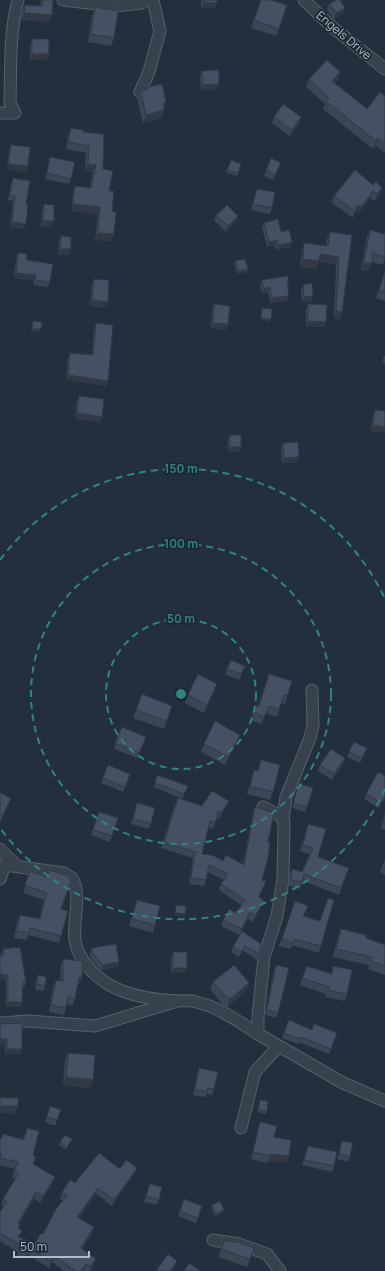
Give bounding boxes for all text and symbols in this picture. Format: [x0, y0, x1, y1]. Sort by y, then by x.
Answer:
street label: Engels Drive [313, 7, 375, 63]
text: 150 m [164, 460, 198, 477]
text: 100 m [164, 535, 198, 552]
text: 50 m [167, 610, 195, 627]
centre of rings [174, 687, 188, 701]
scale bar [14, 1233, 89, 1259]
text: 50 m [20, 1238, 47, 1255]

